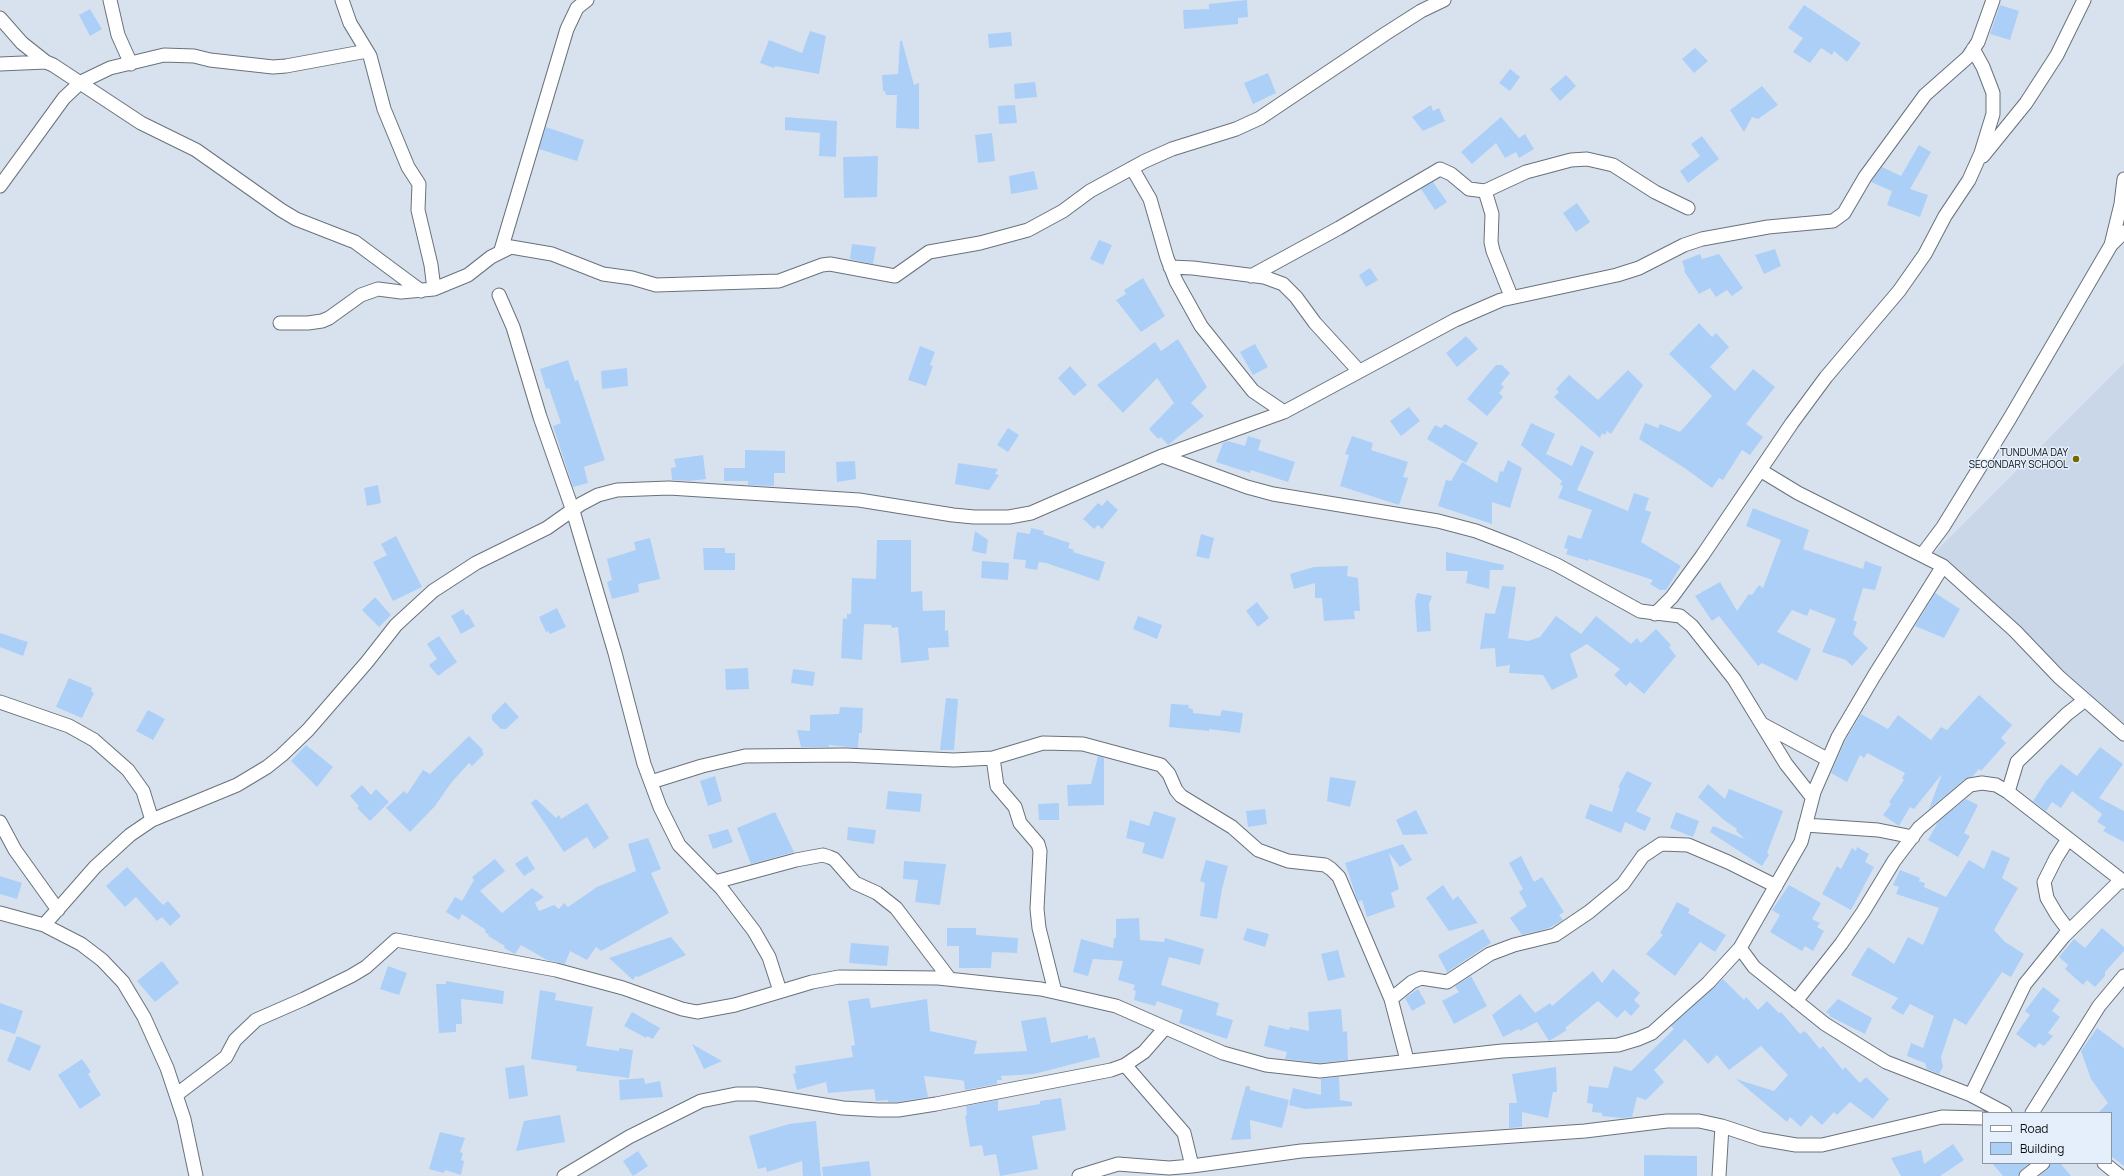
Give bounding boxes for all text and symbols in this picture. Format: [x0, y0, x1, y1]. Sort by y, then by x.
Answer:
place label: TUNDUMA DAY SECONDARY SCHOOL [1969, 447, 2068, 470]
marker: TUNDUMA DAY SECONDARY SCHOOL [2071, 454, 2081, 464]
legend [1982, 1112, 2112, 1164]
text: Road [2020, 1120, 2048, 1137]
text: Building [2020, 1140, 2064, 1157]

